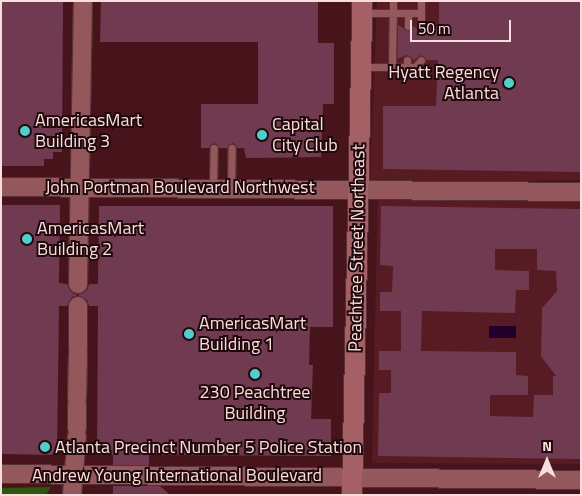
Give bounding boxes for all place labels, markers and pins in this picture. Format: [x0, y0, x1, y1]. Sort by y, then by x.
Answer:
place label: Hyatt Regency Atlanta [388, 62, 499, 104]
marker: Hyatt Regency Atlanta [503, 77, 515, 89]
place label: AmericasMart Building 3 [35, 110, 142, 152]
place label: Capital City Club [272, 114, 338, 156]
marker: AmericasMart Building 3 [19, 125, 31, 137]
marker: Capital City Club [256, 129, 268, 141]
place label: AmericasMart Building 2 [37, 218, 144, 260]
marker: AmericasMart Building 2 [21, 233, 33, 245]
place label: AmericasMart Building 1 [199, 313, 306, 356]
marker: AmericasMart Building 1 [183, 328, 195, 340]
marker: 230 Peachtree Building [249, 368, 261, 380]
place label: 230 Peachtree Building [200, 382, 310, 424]
place label: Atlanta Precinct Number 5 Police Station [55, 436, 362, 458]
marker: Atlanta Precinct Number 5 Police Station [39, 441, 51, 453]

